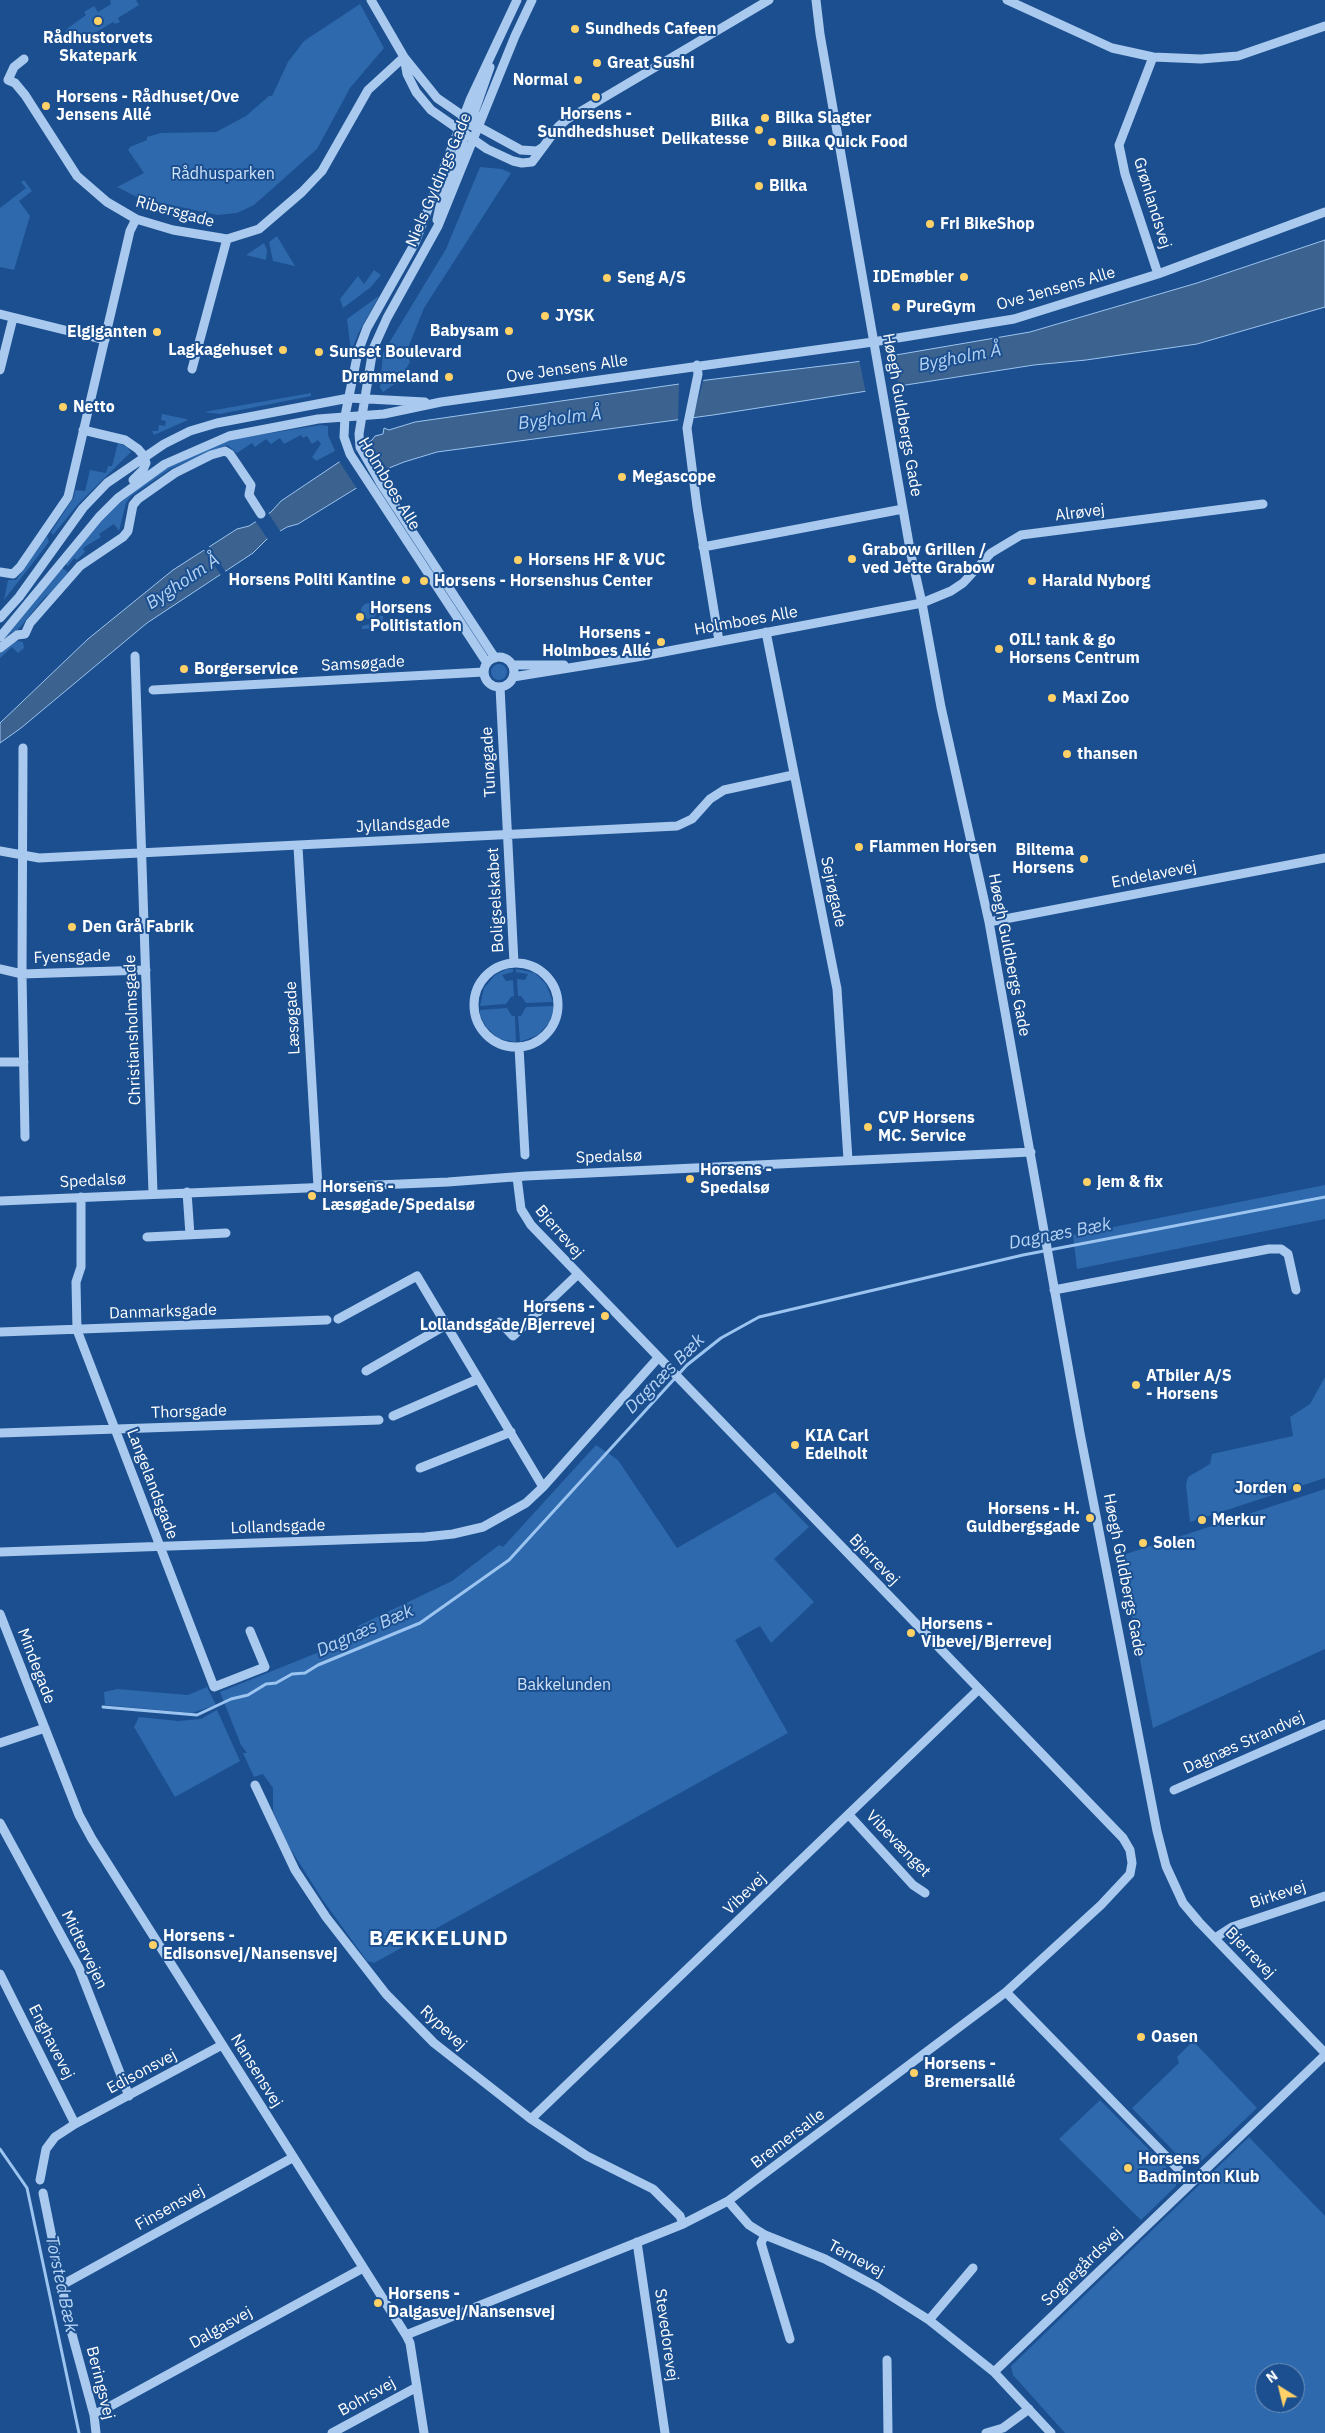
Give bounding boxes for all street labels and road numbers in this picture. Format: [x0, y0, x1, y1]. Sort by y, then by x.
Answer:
street label: Niels Gyldings Gade [402, 110, 476, 250]
street label: Grønlandsvej [1129, 155, 1175, 251]
street label: Ribersgade [133, 192, 217, 232]
street label: Ove Jensens Alle [994, 263, 1118, 315]
street label: Høegh Guldbergs Gade [878, 332, 926, 498]
street label: Ove Jensens Alle [505, 351, 629, 387]
street label: Holmboes Alle [354, 434, 424, 534]
street label: Alrøvej [1054, 500, 1106, 526]
street label: Holmboes Alle [693, 602, 799, 640]
street label: Samsøgade [321, 652, 405, 676]
street label: Tunøgade [478, 726, 500, 798]
street label: Jyllandsgade [355, 813, 451, 837]
street label: Boligselskabet [484, 847, 508, 953]
street label: Sejrøgade [816, 855, 850, 929]
street label: Endelavevej [1110, 857, 1198, 893]
street label: Høegh Guldbergs Gade [984, 872, 1034, 1038]
street label: Fyensgade [33, 946, 111, 968]
street label: Christiansholmsgade [121, 954, 145, 1106]
street label: Læsøgade [281, 981, 305, 1055]
street label: Spedalsø [575, 1146, 643, 1168]
street label: Spedalsø [59, 1170, 127, 1192]
street label: Bjerrevej [531, 1202, 587, 1262]
street label: Danmarksgade [109, 1301, 217, 1323]
street label: Thorsgade [151, 1401, 227, 1423]
street label: Langelandsgade [122, 1426, 182, 1542]
street label: Høegh Guldbergs Gade [1099, 1492, 1149, 1658]
street label: Lollandsgade [230, 1516, 326, 1538]
street label: Bjerrevej [845, 1530, 903, 1590]
street label: Mindegade [13, 1626, 59, 1706]
street label: Dagnæs Strandvej [1181, 1708, 1307, 1778]
street label: Vibevænget [862, 1807, 934, 1881]
street label: Vibevej [720, 1869, 770, 1919]
street label: Birkevej [1248, 1877, 1308, 1913]
street label: Midtervejen [57, 1908, 111, 1992]
street label: Bjerrevej [1221, 1923, 1279, 1983]
street label: Enghavevej [24, 2001, 78, 2083]
street label: Rypevej [416, 2002, 470, 2054]
street label: Nansensvej [226, 2031, 286, 2111]
street label: Edisonsvej [104, 2046, 180, 2098]
street label: Bremersalle [747, 2105, 829, 2173]
street label: Finsensvej [132, 2181, 208, 2235]
street label: Sognegårdsvej [1038, 2224, 1126, 2310]
street label: Ternevej [825, 2236, 887, 2282]
street label: Stevedorevej [650, 2287, 682, 2383]
street label: Dalgasvej [186, 2303, 256, 2353]
street label: Beringsvej [82, 2344, 118, 2422]
street label: Bohrsvej [335, 2373, 399, 2421]

